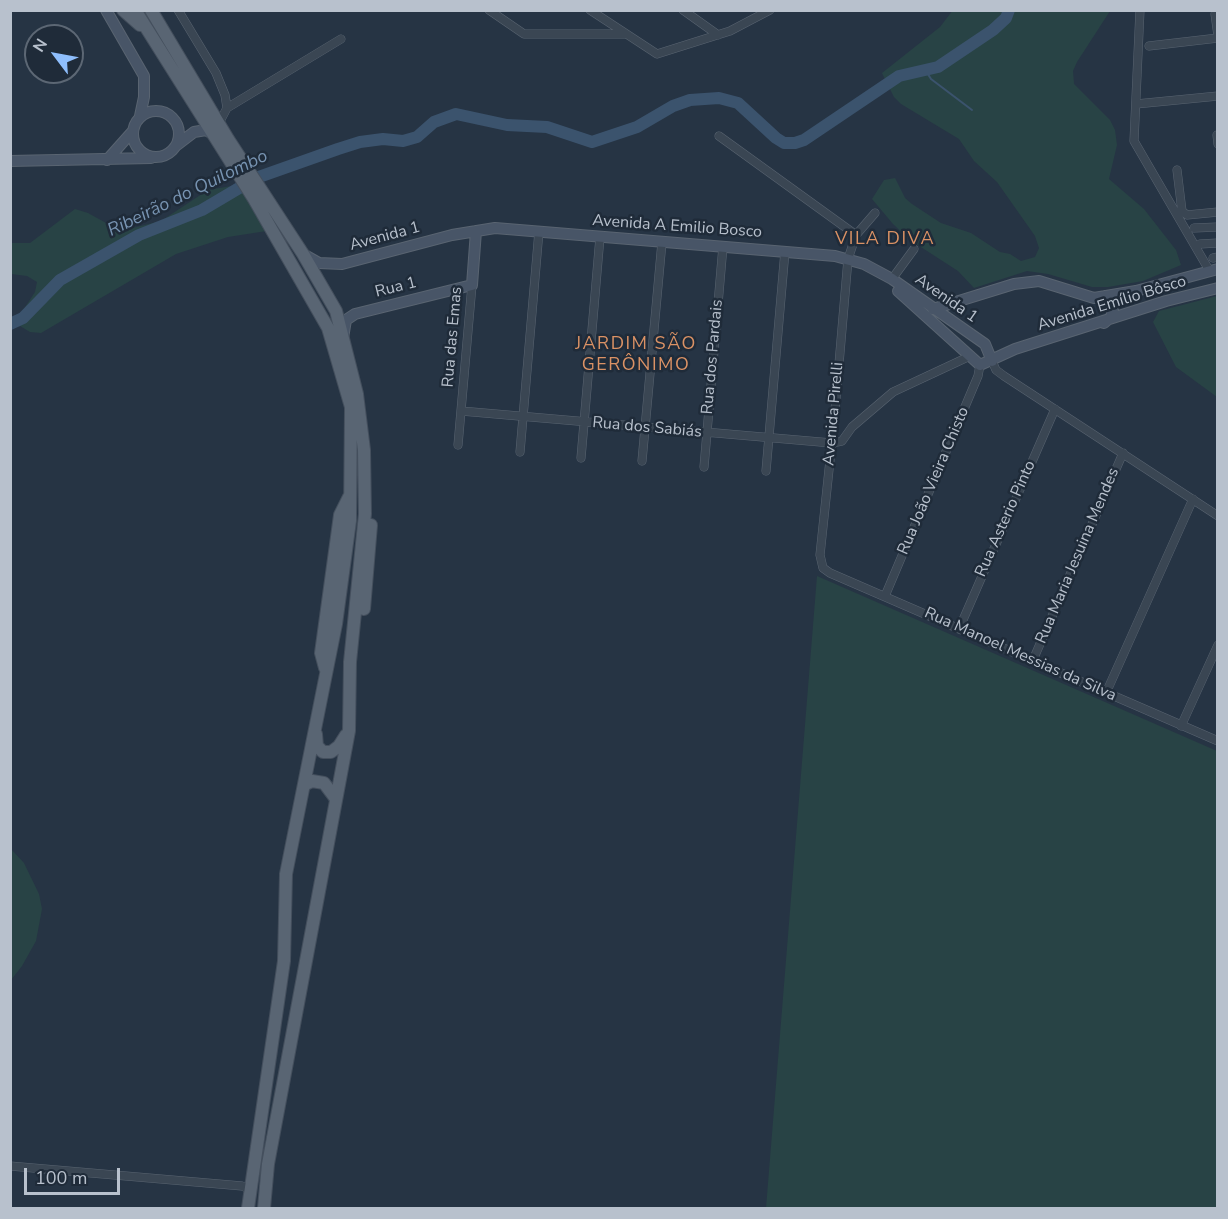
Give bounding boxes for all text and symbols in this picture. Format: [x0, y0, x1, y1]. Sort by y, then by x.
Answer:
north arrow [24, 24, 84, 84]
text: N [28, 35, 53, 56]
water label: Ribeirão do Quilombo [104, 146, 272, 242]
street label: Avenida A Emilio Bosco [591, 211, 763, 243]
street label: Avenida 1 [348, 218, 422, 256]
district label: VILA DIVA [835, 229, 935, 251]
street label: Avenida 1 [911, 270, 981, 328]
street label: Avenida Emílio Bôsco [1035, 272, 1189, 336]
street label: Rua 1 [373, 274, 419, 302]
street label: Rua das Emas [439, 286, 467, 388]
street label: Rua dos Pardais [698, 299, 728, 415]
district label: JARDIM SÃO GERÔNIMO [575, 334, 697, 376]
street label: Avenida Pirelli [820, 361, 848, 467]
street label: Rua João Vieira Chisto [894, 404, 974, 558]
street label: Rua dos Sabiás [591, 414, 703, 442]
street label: Rua Asterio Pinto [972, 458, 1040, 580]
street label: Rua Maria Jesuina Mendes [1032, 465, 1124, 647]
street label: Rua Manoel Messias da Silva [921, 604, 1119, 706]
scale bar [27, 1156, 123, 1194]
text: 100 m [35, 1166, 87, 1190]

